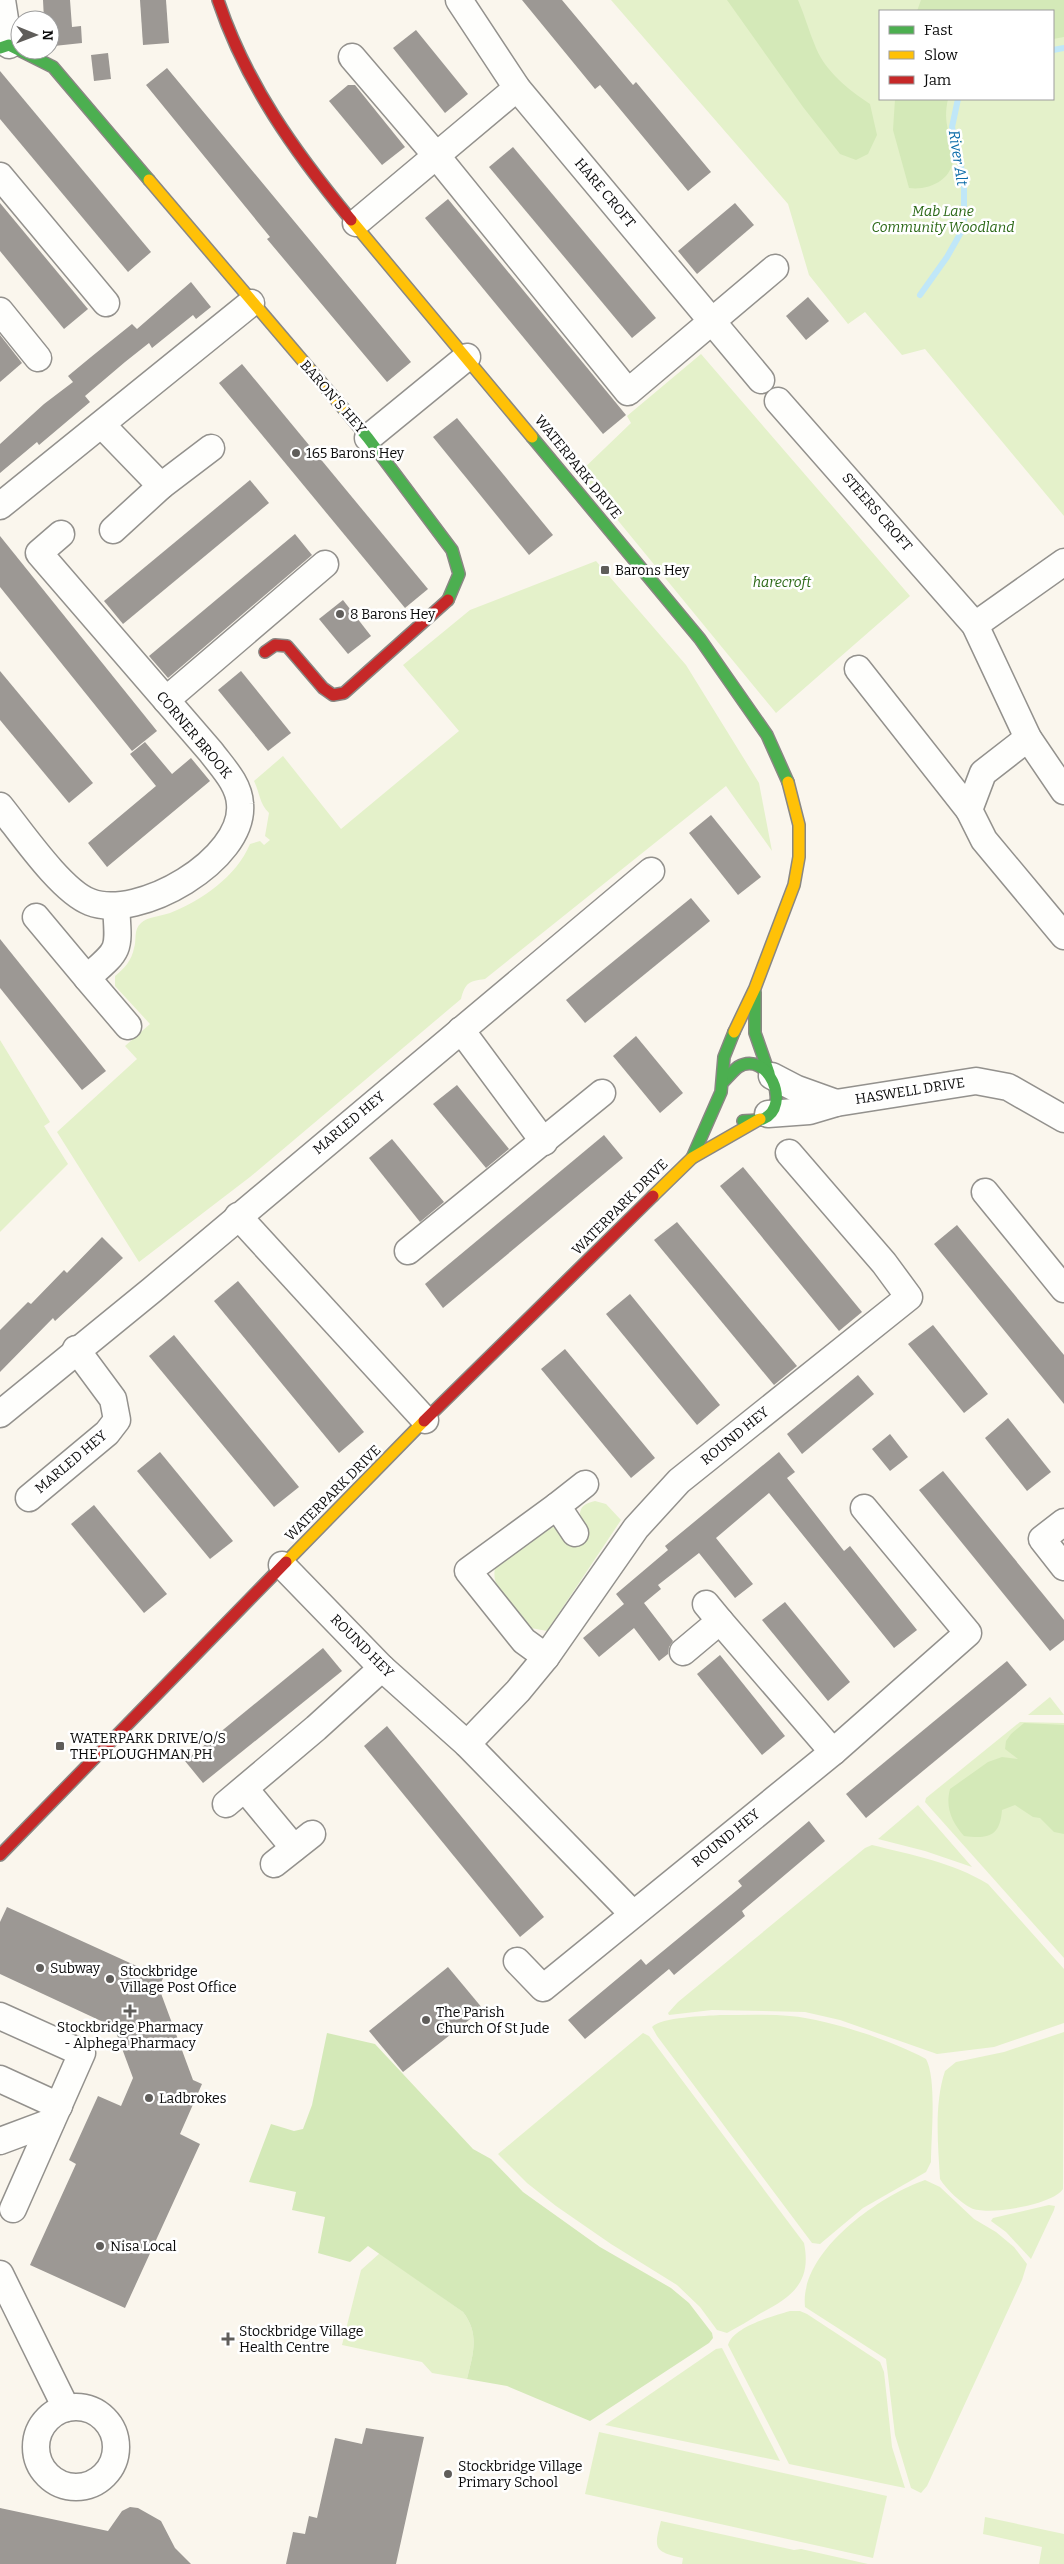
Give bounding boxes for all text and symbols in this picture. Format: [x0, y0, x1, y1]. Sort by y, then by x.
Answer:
north arrow [10, 10, 60, 60]
legend [879, 10, 1054, 100]
text: Fast [924, 21, 953, 39]
text: N [39, 30, 56, 41]
text: Slow [924, 46, 959, 64]
text: Jam [923, 71, 952, 89]
water label: River Alt [945, 129, 971, 188]
street label: HARE CROFT [571, 155, 639, 231]
park label: Mab Lane Community Woodland [872, 203, 1014, 236]
street label: BARON'S HEY [297, 357, 369, 437]
street label: WATERPARK DRIVE [531, 412, 625, 522]
place label: 165 Barons Hey [306, 445, 405, 462]
marker: 165 Barons Hey [290, 447, 302, 459]
street label: STEERS CROFT [838, 469, 916, 555]
place label: Barons Hey [615, 562, 690, 579]
marker: Barons Hey [599, 564, 611, 576]
park label: harecroft [753, 574, 812, 591]
place label: 8 Barons Hey [350, 606, 436, 623]
marker: 8 Barons Hey [334, 608, 346, 620]
street label: CORNER BROOK [153, 688, 235, 782]
street label: HASWELL DRIVE [854, 1074, 966, 1108]
street label: MARLED HEY [310, 1088, 388, 1158]
street label: WATERPARK DRIVE [569, 1156, 671, 1258]
street label: ROUND HEY [698, 1403, 772, 1468]
street label: MARLED HEY [32, 1427, 110, 1497]
street label: WATERPARK DRIVE [282, 1442, 384, 1544]
street label: ROUND HEY [327, 1611, 397, 1681]
place label: WATERPARK DRIVE/O/S THE PLOUGHMAN PH [70, 1730, 226, 1763]
marker: WATERPARK DRIVE/O/S THE PLOUGHMAN PH [54, 1740, 66, 1752]
street label: ROUND HEY [689, 1805, 763, 1870]
place label: Subway [50, 1960, 101, 1977]
marker: Subway [34, 1962, 46, 1974]
place label: Stockbridge Village Post Office [120, 1963, 237, 1996]
marker: Stockbridge Village Post Office [104, 1973, 116, 1985]
place label: The Parish Church Of St Jude [436, 2004, 549, 2037]
marker: Stockbridge Pharmacy - Alphega Pharmacy [124, 2005, 136, 2017]
marker: The Parish Church Of St Jude [420, 2014, 432, 2026]
place label: Stockbridge Pharmacy - Alphega Pharmacy [57, 2019, 204, 2052]
place label: Ladbrokes [159, 2090, 226, 2107]
marker: Ladbrokes [143, 2092, 155, 2104]
place label: Nisa Local [110, 2238, 177, 2255]
marker: Nisa Local [94, 2240, 106, 2252]
place label: Stockbridge Village Health Centre [239, 2323, 364, 2356]
marker: Stockbridge Village Health Centre [221, 2332, 235, 2346]
place label: Stockbridge Village Primary School [458, 2458, 583, 2491]
marker: Stockbridge Village Primary School [442, 2468, 454, 2480]

